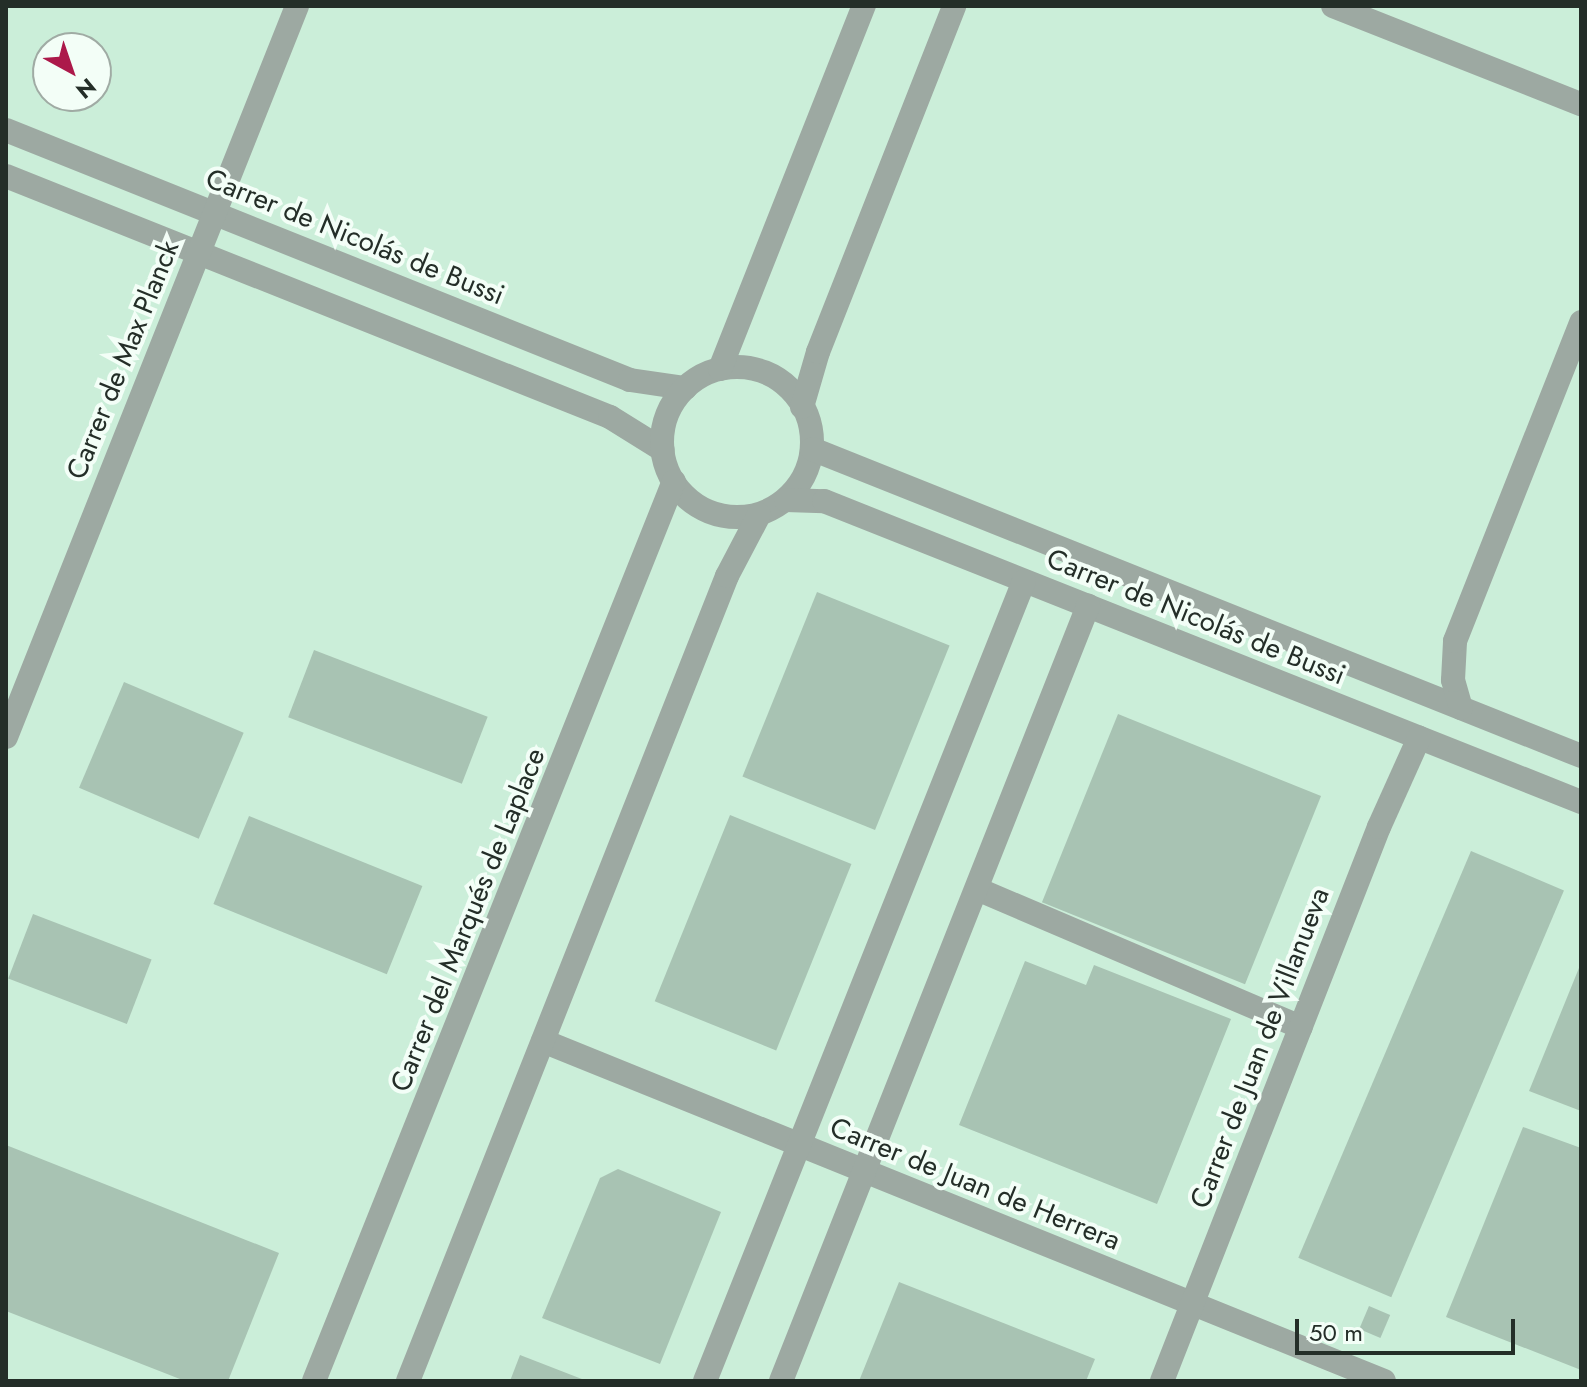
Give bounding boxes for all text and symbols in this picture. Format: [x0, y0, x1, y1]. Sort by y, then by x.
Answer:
north arrow [32, 32, 112, 112]
text: N [69, 71, 103, 107]
street label: Carrer de Nicolás de Bussi [201, 162, 509, 312]
street label: Carrer de Max Planck [60, 236, 186, 484]
street label: Carrer de Nicolás de Bussi [1042, 542, 1350, 692]
street label: Carrer del Marqués de Laplace [384, 743, 552, 1097]
street label: Carrer de Juan de Villanueva [1183, 883, 1337, 1213]
street label: Carrer de Juan de Herrera [825, 1110, 1125, 1258]
scale bar [1299, 1303, 1519, 1353]
text: 50 m [1309, 1315, 1363, 1350]

